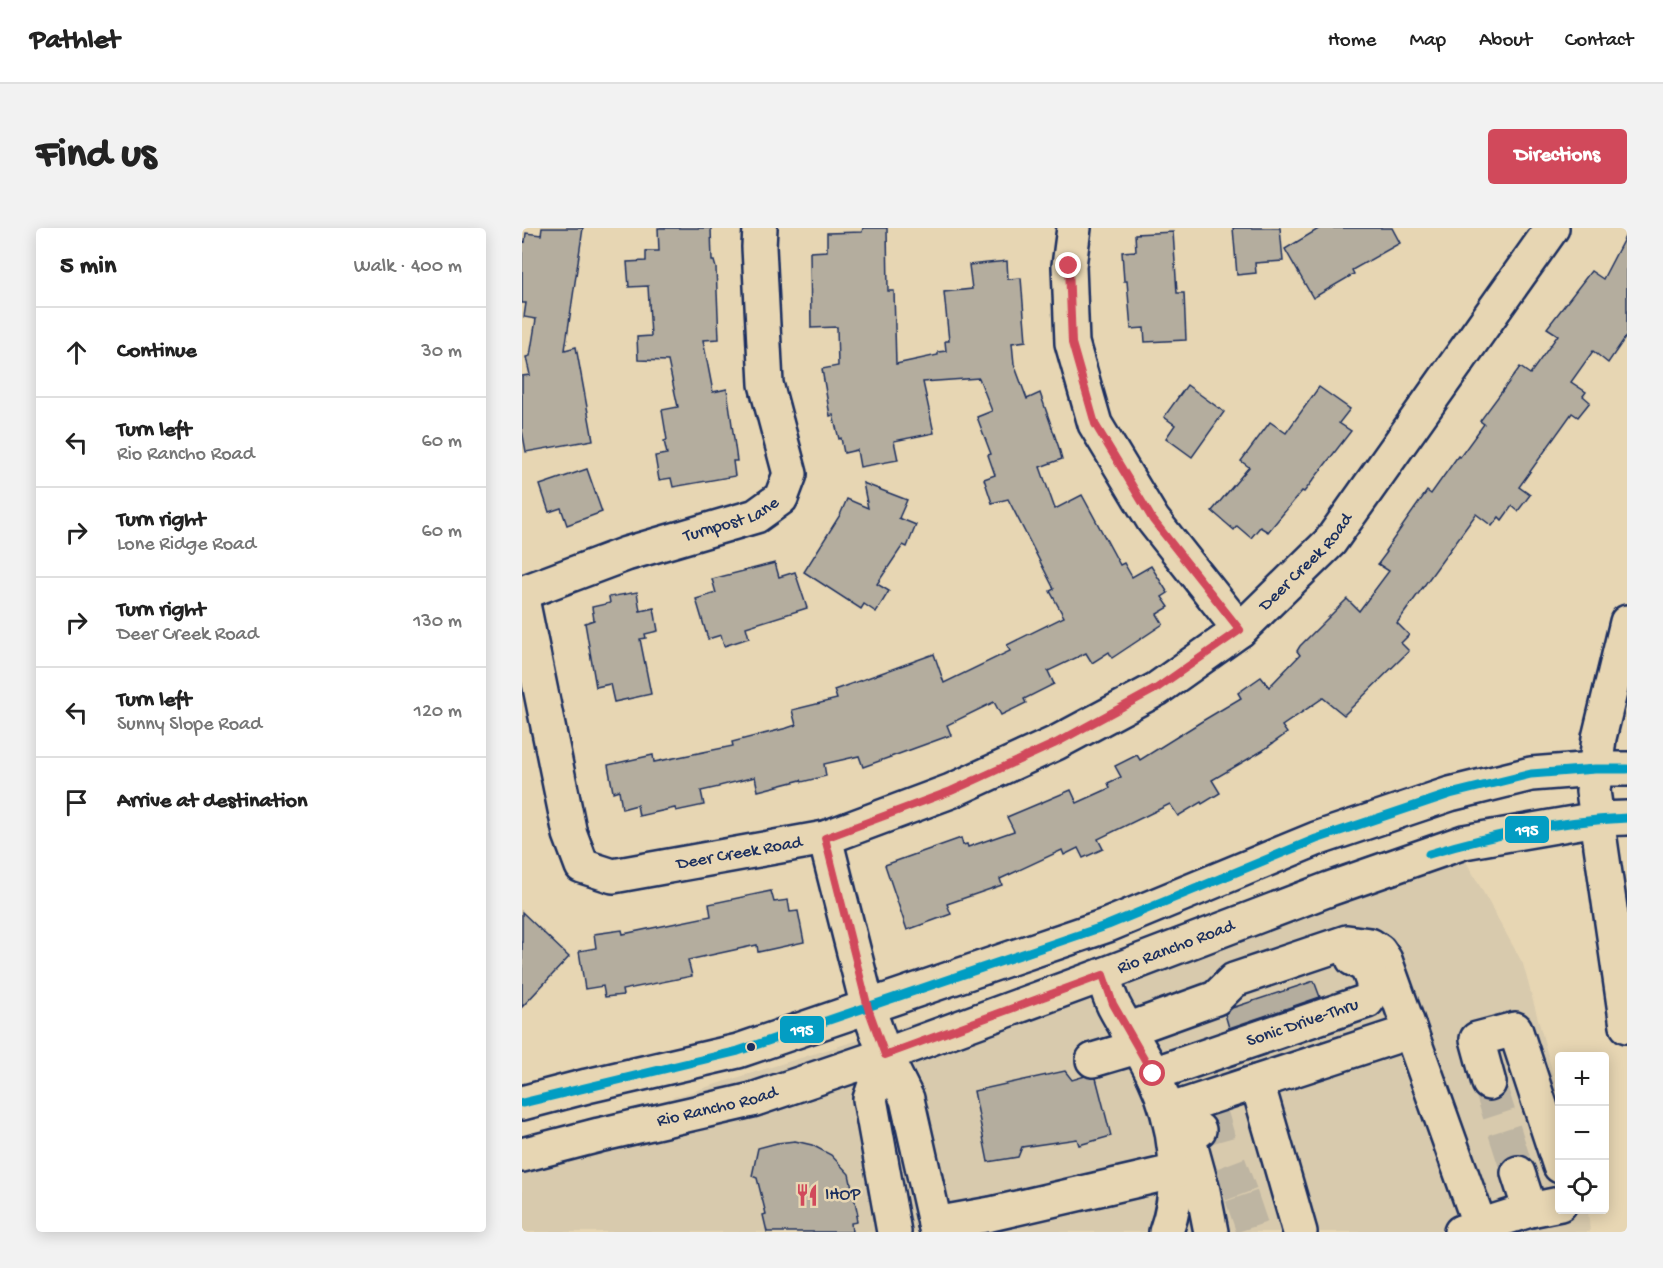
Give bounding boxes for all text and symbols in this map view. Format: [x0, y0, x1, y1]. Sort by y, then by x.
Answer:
text: Pathlet [30, 25, 120, 58]
text: Home [1328, 29, 1376, 54]
text: Map [1409, 29, 1446, 54]
text: About [1479, 29, 1532, 54]
text: Contact [1565, 29, 1633, 54]
button: Directions [1488, 129, 1627, 184]
text: Find us [36, 132, 156, 181]
text: 5 min [60, 252, 116, 283]
route end [1055, 252, 1081, 278]
text: Walk · 400 m [354, 256, 462, 279]
icon: ahead [60, 336, 93, 369]
text: Continue [117, 339, 197, 365]
text: 30 m [421, 341, 462, 364]
text: Turn left [117, 418, 191, 444]
icon: left [60, 426, 93, 459]
text: 60 m [422, 431, 462, 454]
text: Rio Rancho Road [117, 444, 254, 467]
street label: Turnpost Lane [680, 492, 784, 547]
text: Turn right [117, 508, 205, 534]
street label: Deer Creek Road [1254, 508, 1358, 616]
icon: right [60, 516, 93, 549]
text: 60 m [422, 521, 462, 544]
text: Lone Ridge Road [117, 534, 256, 557]
text: Turn right [117, 598, 205, 624]
icon: right [60, 606, 93, 639]
text: 130 m [413, 611, 462, 634]
text: Deer Creek Road [117, 624, 258, 647]
text: Turn left [117, 688, 191, 714]
icon: left [60, 696, 93, 729]
text: 120 m [414, 701, 462, 724]
text: Sunny Slope Road [117, 714, 262, 737]
icon: arrive [60, 786, 93, 819]
text: Arrive at destination [117, 789, 307, 815]
line badge: 195 [1504, 815, 1550, 844]
text: 195 [1515, 823, 1539, 842]
street label: Deer Creek Road [674, 832, 805, 875]
street label: Rio Rancho Road [1114, 915, 1239, 979]
street label: Sonic Drive-Thru [1244, 994, 1362, 1052]
line badge: 195 [779, 1015, 825, 1044]
text: 195 [790, 1023, 814, 1042]
unlabelled marker [745, 1041, 757, 1053]
map controls [1555, 1052, 1609, 1214]
button: + [1555, 1052, 1609, 1106]
route start [1139, 1060, 1165, 1086]
street label: Rio Rancho Road [655, 1081, 782, 1132]
button: − [1555, 1106, 1609, 1160]
button: locate [1555, 1160, 1609, 1214]
restaurant icon: IHOP [794, 1182, 820, 1208]
place label: IHOP [825, 1185, 861, 1206]

